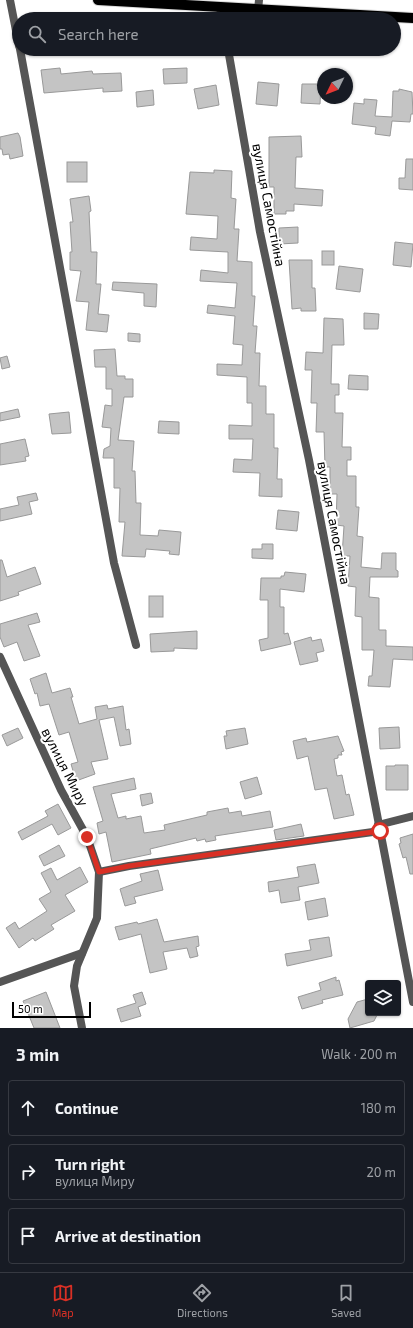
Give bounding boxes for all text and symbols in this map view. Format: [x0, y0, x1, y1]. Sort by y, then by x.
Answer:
search box [12, 12, 401, 56]
icon: search [26, 23, 48, 45]
text: Search here [58, 25, 139, 43]
north arrow [317, 68, 353, 104]
street label: вулиця Самостійна [249, 142, 290, 268]
street label: вулиця Самостійна [314, 460, 355, 586]
street label: вулиця Миру [38, 725, 93, 809]
route start [371, 822, 389, 840]
route end [78, 828, 96, 846]
map controls [365, 980, 401, 1016]
button: layers [365, 980, 401, 1016]
scale bar [12, 1000, 91, 1019]
text: 50 m [18, 1002, 43, 1015]
text: 3 min [16, 1044, 59, 1064]
text: Walk · 200 m [321, 1046, 397, 1062]
icon: ahead [17, 1097, 39, 1119]
text: Continue [55, 1099, 118, 1117]
text: 180 m [361, 1100, 396, 1116]
text: Turn right [55, 1155, 125, 1173]
icon: right [17, 1161, 39, 1183]
text: 20 m [367, 1164, 396, 1180]
text: вулиця Миру [55, 1173, 135, 1189]
icon: arrive [17, 1225, 39, 1247]
text: Arrive at destination [55, 1227, 201, 1245]
tab: Map [52, 1282, 74, 1319]
tab: Directions [177, 1282, 228, 1319]
tab: Saved [331, 1282, 361, 1319]

